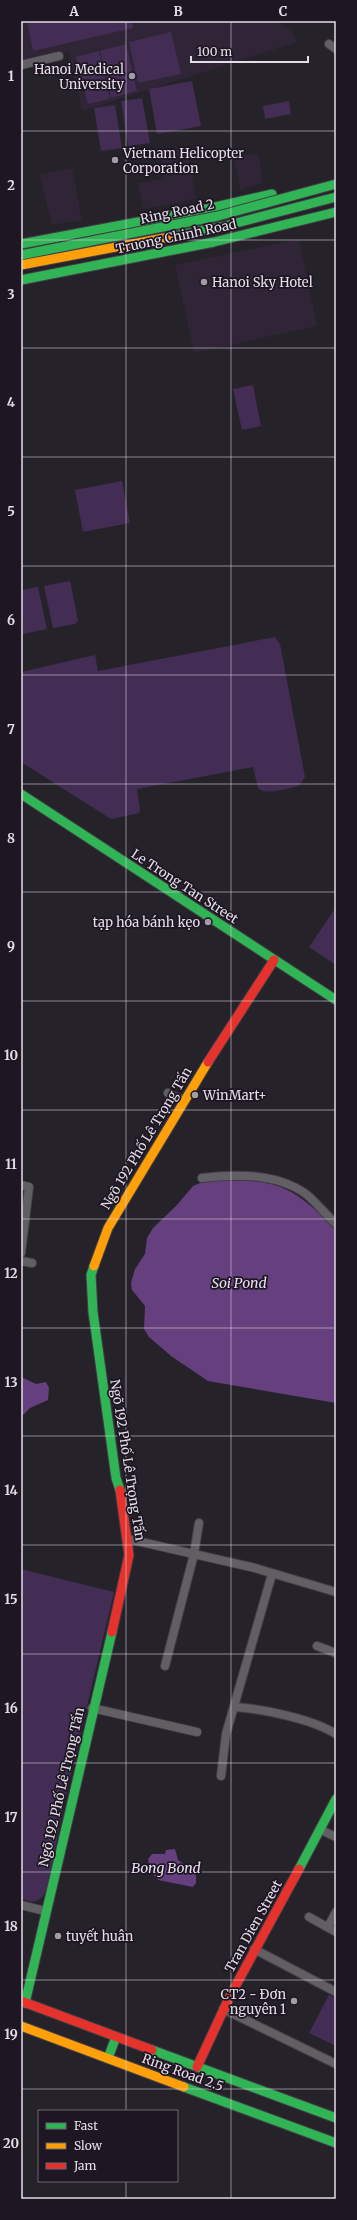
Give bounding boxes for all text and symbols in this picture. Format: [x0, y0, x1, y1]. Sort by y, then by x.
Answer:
text: A [68, 3, 79, 20]
text: B [173, 3, 183, 20]
text: C [279, 3, 288, 20]
scale bar [191, 38, 308, 64]
text: 100 m [197, 44, 232, 59]
place label: Hanoi Medical University [34, 61, 124, 93]
text: 1 [8, 68, 14, 85]
marker: Hanoi Medical University [127, 71, 137, 81]
place label: Vietnam Helicopter Corporation [122, 145, 244, 177]
marker: Vietnam Helicopter Corporation [110, 155, 120, 165]
text: 2 [7, 177, 15, 194]
street label: Ring Road 2 [139, 195, 216, 228]
street label: Truong Chinh Road [114, 215, 238, 258]
place label: Hanoi Sky Hotel [212, 274, 313, 291]
marker: Hanoi Sky Hotel [199, 277, 209, 287]
text: 3 [7, 286, 15, 303]
text: 4 [7, 394, 16, 411]
text: 5 [7, 503, 15, 520]
text: 6 [7, 612, 15, 629]
text: 7 [7, 721, 15, 738]
text: 8 [7, 830, 15, 847]
street label: Le Trong Tan Street [128, 845, 241, 927]
place label: tạp hóa bánh kẹo [93, 914, 200, 931]
marker: tạp hóa bánh kẹo [203, 917, 213, 927]
text: 9 [7, 938, 15, 955]
text: 10 [4, 1047, 18, 1064]
street label: Ngõ 192 Phố Lê Trọng Tấn [97, 1064, 196, 1213]
place label: WinMart+ [202, 1087, 267, 1104]
marker: WinMart+ [190, 1090, 200, 1100]
text: 11 [5, 1156, 17, 1173]
text: 12 [4, 1265, 18, 1282]
water label: Soi Pond [211, 1274, 267, 1292]
text: 13 [4, 1374, 18, 1391]
street label: Ngõ 192 Phố Lê Trọng Tấn [106, 1378, 149, 1542]
text: 14 [4, 1482, 19, 1499]
text: 15 [4, 1591, 18, 1608]
text: 16 [4, 1700, 18, 1717]
street label: Ngõ 192 Phố Lê Trọng Tấn [35, 1705, 88, 1869]
text: 17 [4, 1809, 18, 1826]
water label: Bong Bond [131, 1859, 201, 1877]
street label: Tran Dien Street [221, 1877, 286, 1975]
text: 18 [4, 1918, 18, 1935]
place label: tuyết huân [66, 1928, 134, 1945]
marker: tuyết huân [53, 1931, 63, 1941]
place label: CT2 - Đơn nguyên 1 [220, 1986, 286, 2018]
marker: CT2 - Đơn nguyên 1 [289, 1996, 299, 2006]
text: 19 [4, 2026, 18, 2043]
street label: Ring Road 2.5 [140, 2050, 226, 2095]
legend [38, 2110, 178, 2182]
text: Fast [74, 2118, 98, 2133]
text: 20 [3, 2135, 19, 2152]
text: Slow [74, 2138, 103, 2153]
text: Jam [73, 2158, 97, 2173]

